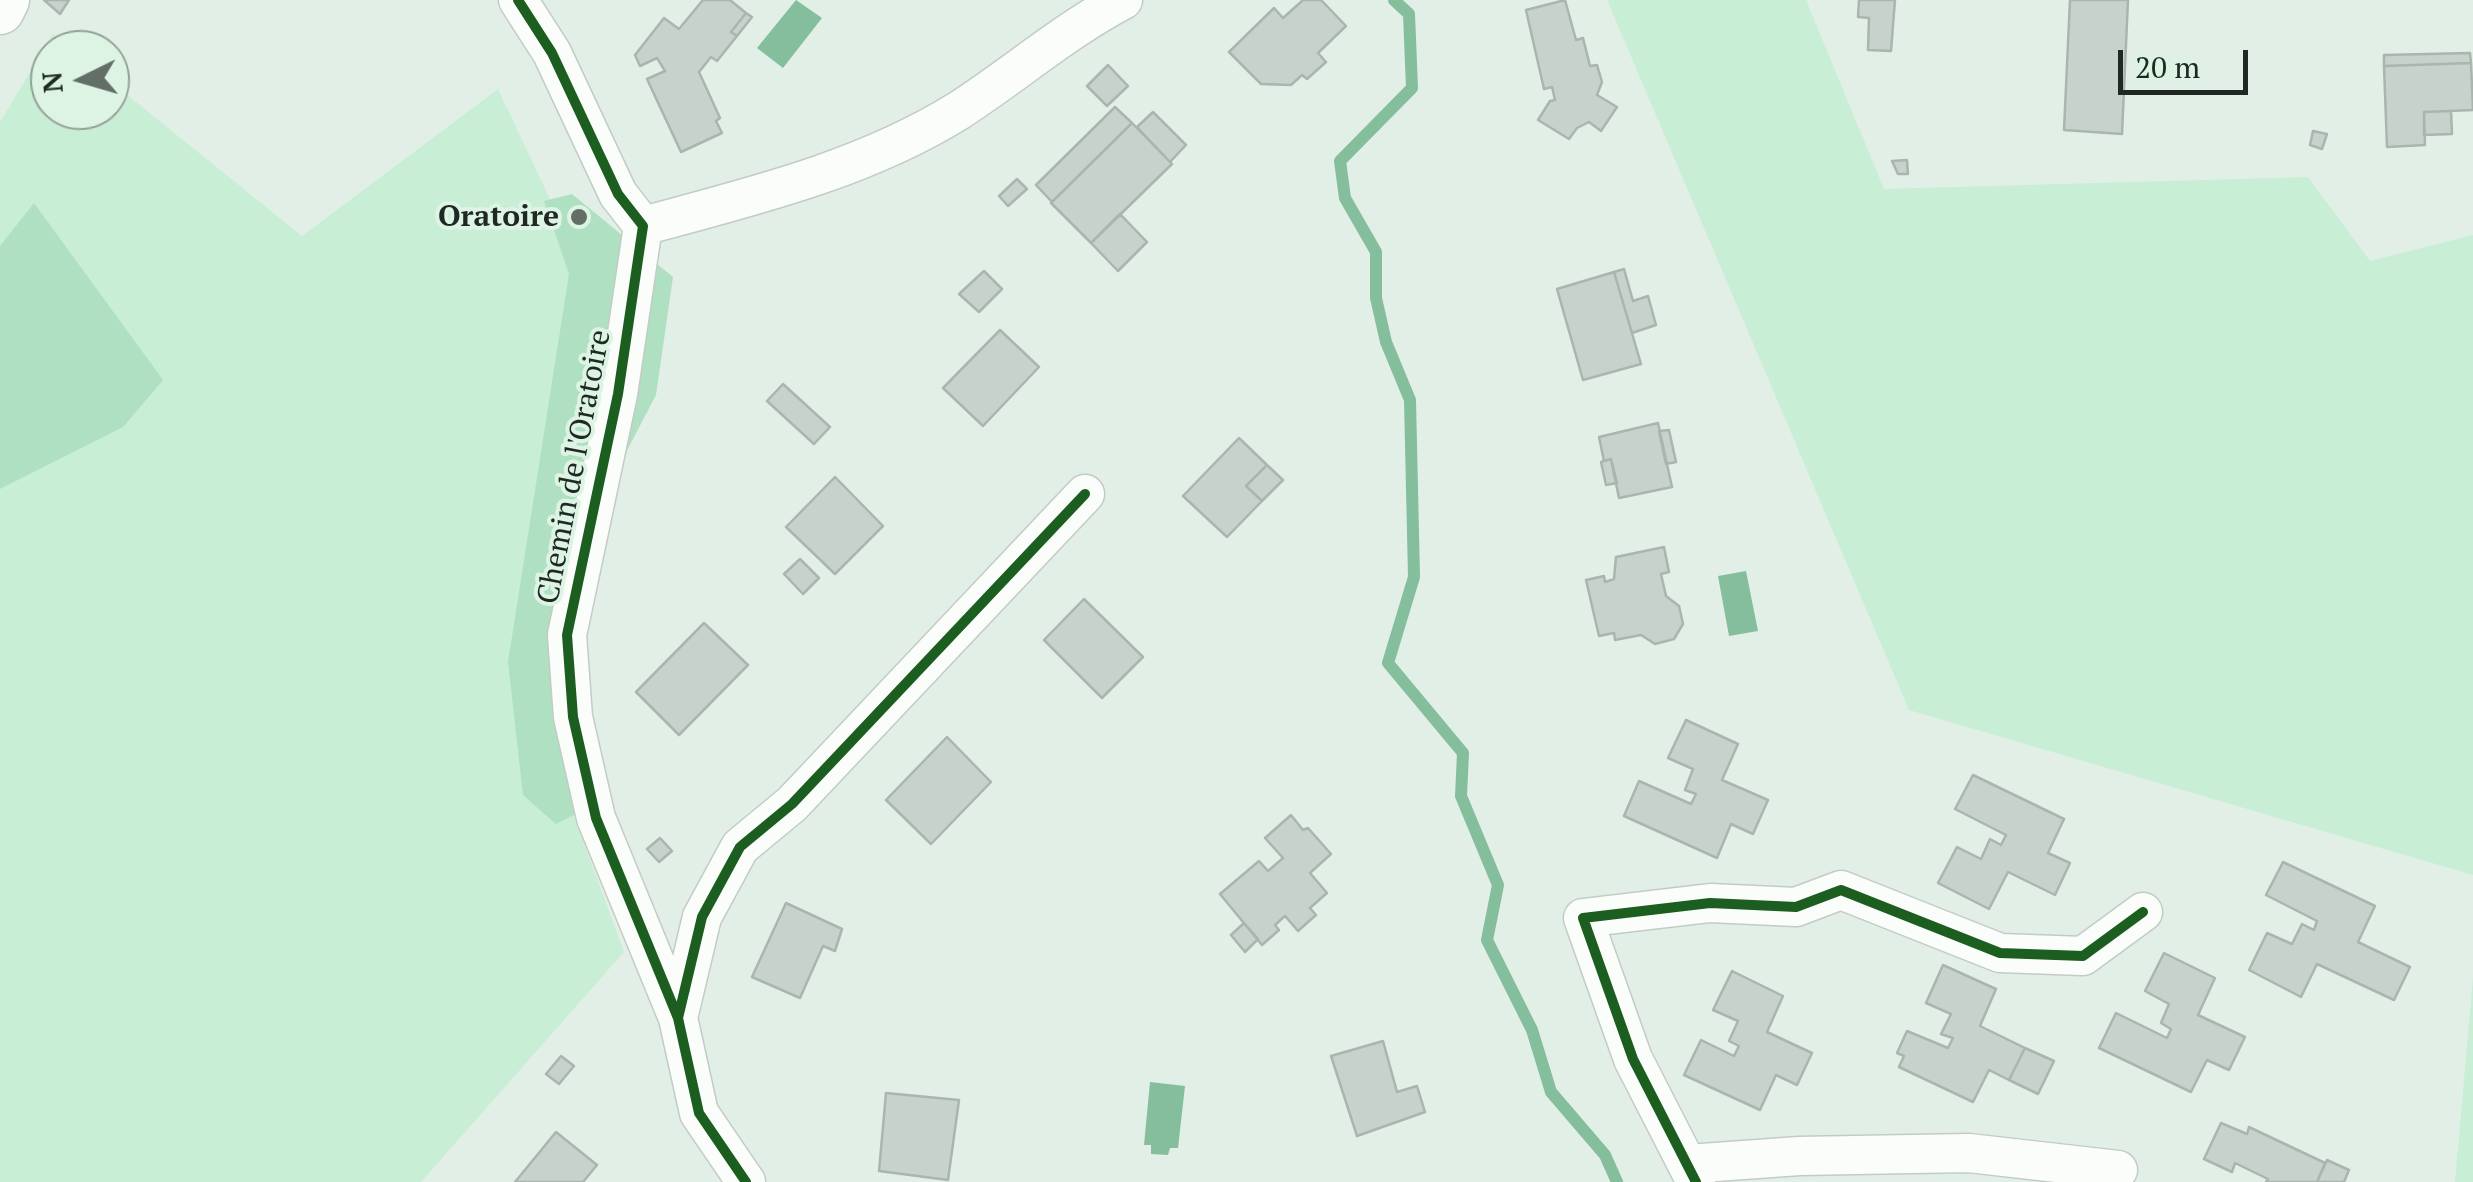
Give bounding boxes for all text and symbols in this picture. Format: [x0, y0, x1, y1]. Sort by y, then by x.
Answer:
north arrow [30, 30, 130, 130]
scale bar [2123, 30, 2253, 92]
text: 20 m [2135, 47, 2200, 87]
text: N [32, 70, 71, 95]
place label: Oratoire [438, 199, 559, 235]
marker: Oratoire [568, 206, 590, 228]
street label: Chemin de l'Oratoire [531, 327, 619, 607]

